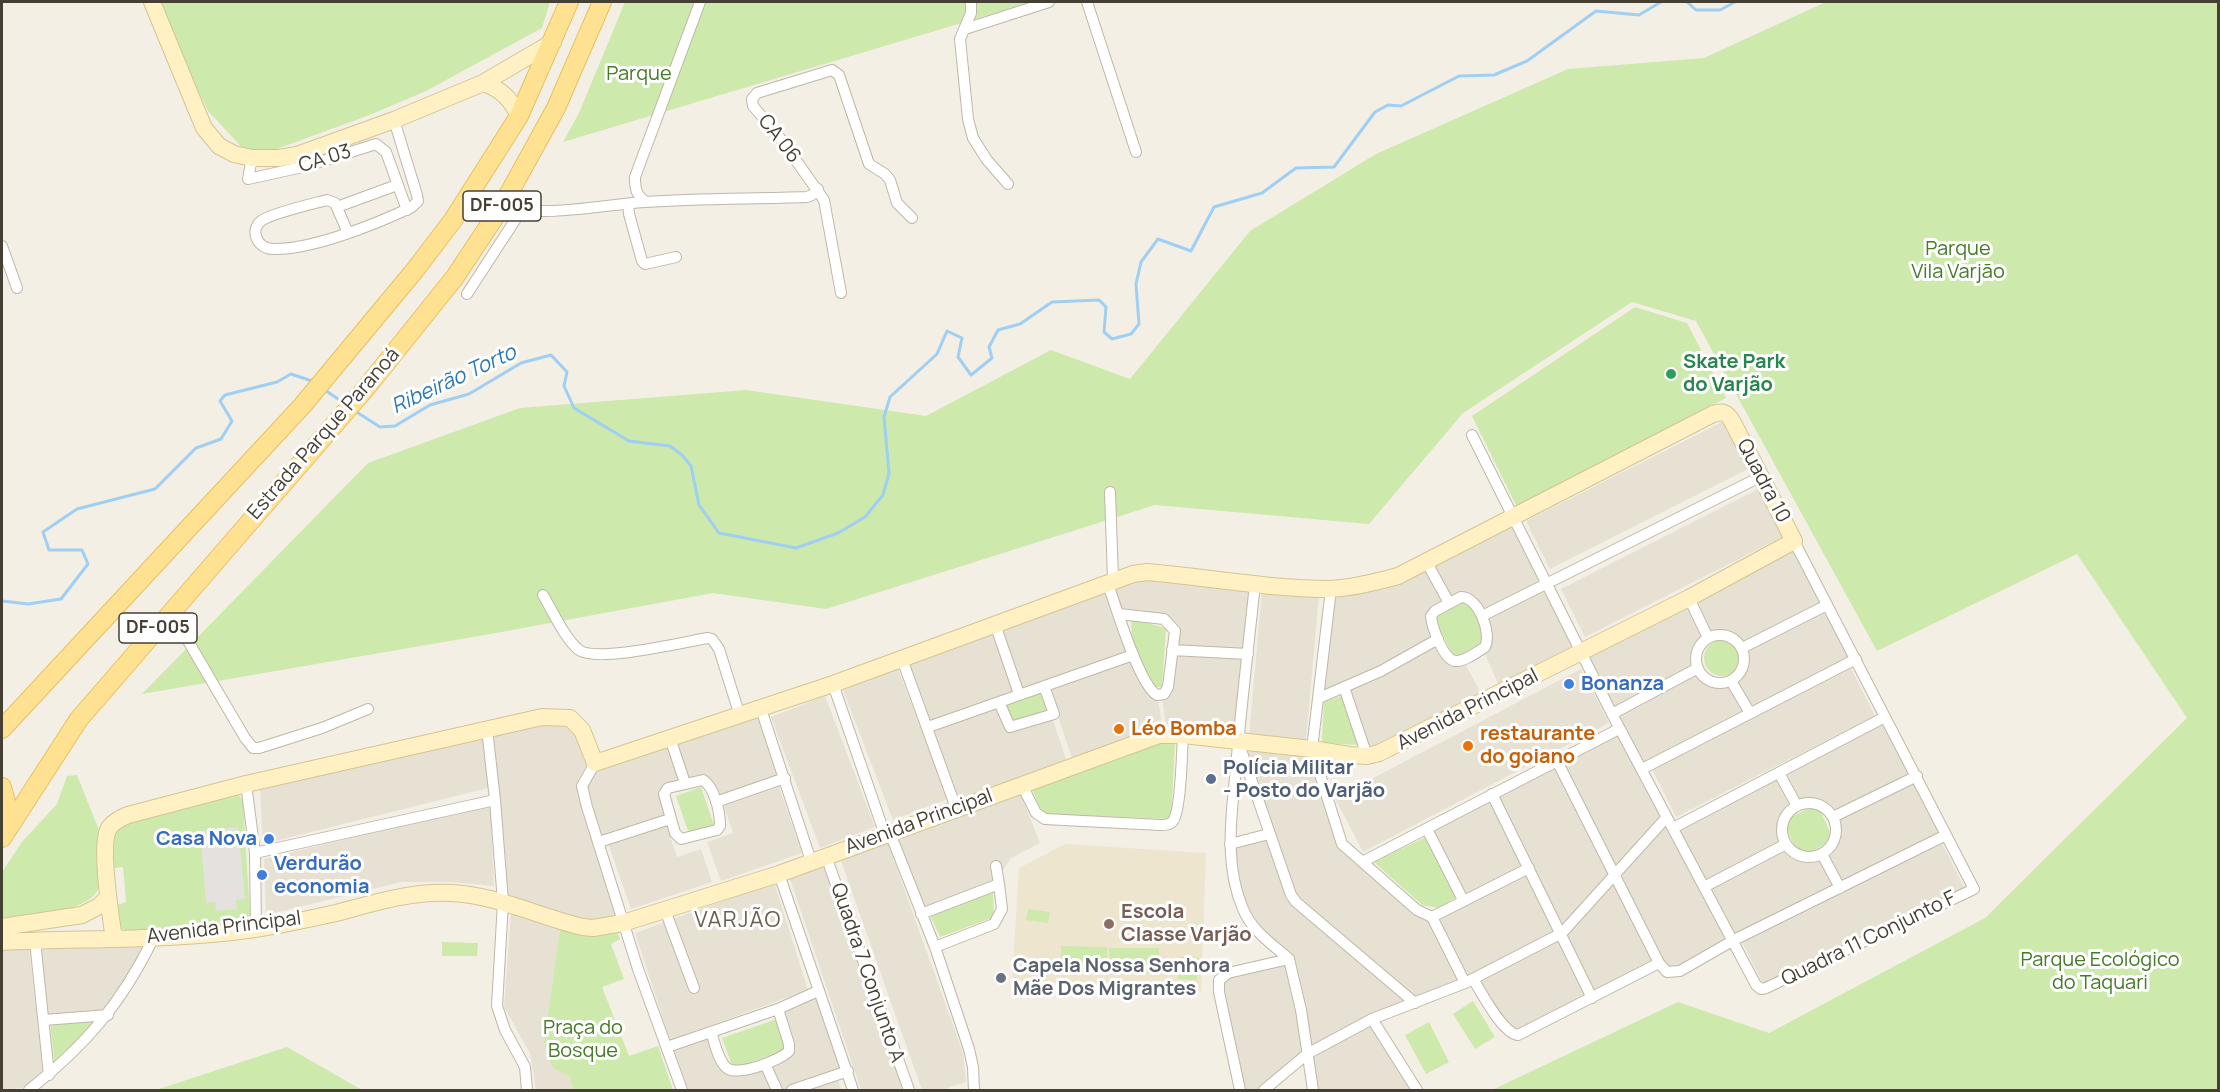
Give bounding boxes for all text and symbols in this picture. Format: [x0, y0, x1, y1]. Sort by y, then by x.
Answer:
park label: Parque [606, 62, 672, 86]
street label: CA 06 [753, 110, 805, 168]
street label: CA 03 [296, 140, 354, 178]
road number: DF-005 [463, 191, 541, 221]
park label: Parque Vila Varjão [1911, 237, 2005, 284]
water label: Ribeirão Torto [388, 340, 520, 420]
street label: Estrada Parque Paranoá [243, 343, 405, 525]
place label: Skate Park do Varjão [1683, 350, 1785, 397]
marker: Skate Park do Varjão [1664, 367, 1678, 381]
street label: Quadra 10 [1731, 435, 1795, 527]
road number: DF-005 [119, 613, 197, 643]
street label: Avenida Principal [1393, 664, 1543, 756]
place label: Bonanza [1581, 672, 1664, 696]
marker: Bonanza [1562, 677, 1576, 691]
place label: Léo Bomba [1131, 717, 1237, 741]
marker: Léo Bomba [1112, 722, 1126, 736]
place label: restaurante do goiano [1480, 722, 1595, 769]
marker: restaurante do goiano [1461, 739, 1475, 753]
place label: Polícia Militar - Posto do Varjão [1223, 756, 1385, 803]
marker: Polícia Militar - Posto do Varjão [1204, 772, 1218, 786]
street label: Avenida Principal [842, 784, 996, 860]
place label: Casa Nova [156, 827, 257, 851]
marker: Casa Nova [262, 832, 276, 846]
place label: Verdurão economia [274, 852, 369, 899]
marker: Verdurão economia [255, 868, 269, 882]
street label: Quadra 7 Conjunto A [825, 880, 909, 1066]
street label: Quadra 11 Conjunto F [1778, 886, 1960, 992]
place label: Escola Classe Varjão [1121, 900, 1252, 947]
street label: Avenida Principal [145, 907, 303, 949]
district label: VARJÃO [694, 908, 782, 934]
marker: Escola Classe Varjão [1102, 917, 1116, 931]
park label: Parque Ecológico do Taquari [2021, 948, 2179, 995]
place label: Capela Nossa Senhora Mãe Dos Migrantes [1013, 954, 1230, 1001]
marker: Capela Nossa Senhora Mãe Dos Migrantes [994, 971, 1008, 985]
park label: Praça do Bosque [543, 1016, 623, 1063]

